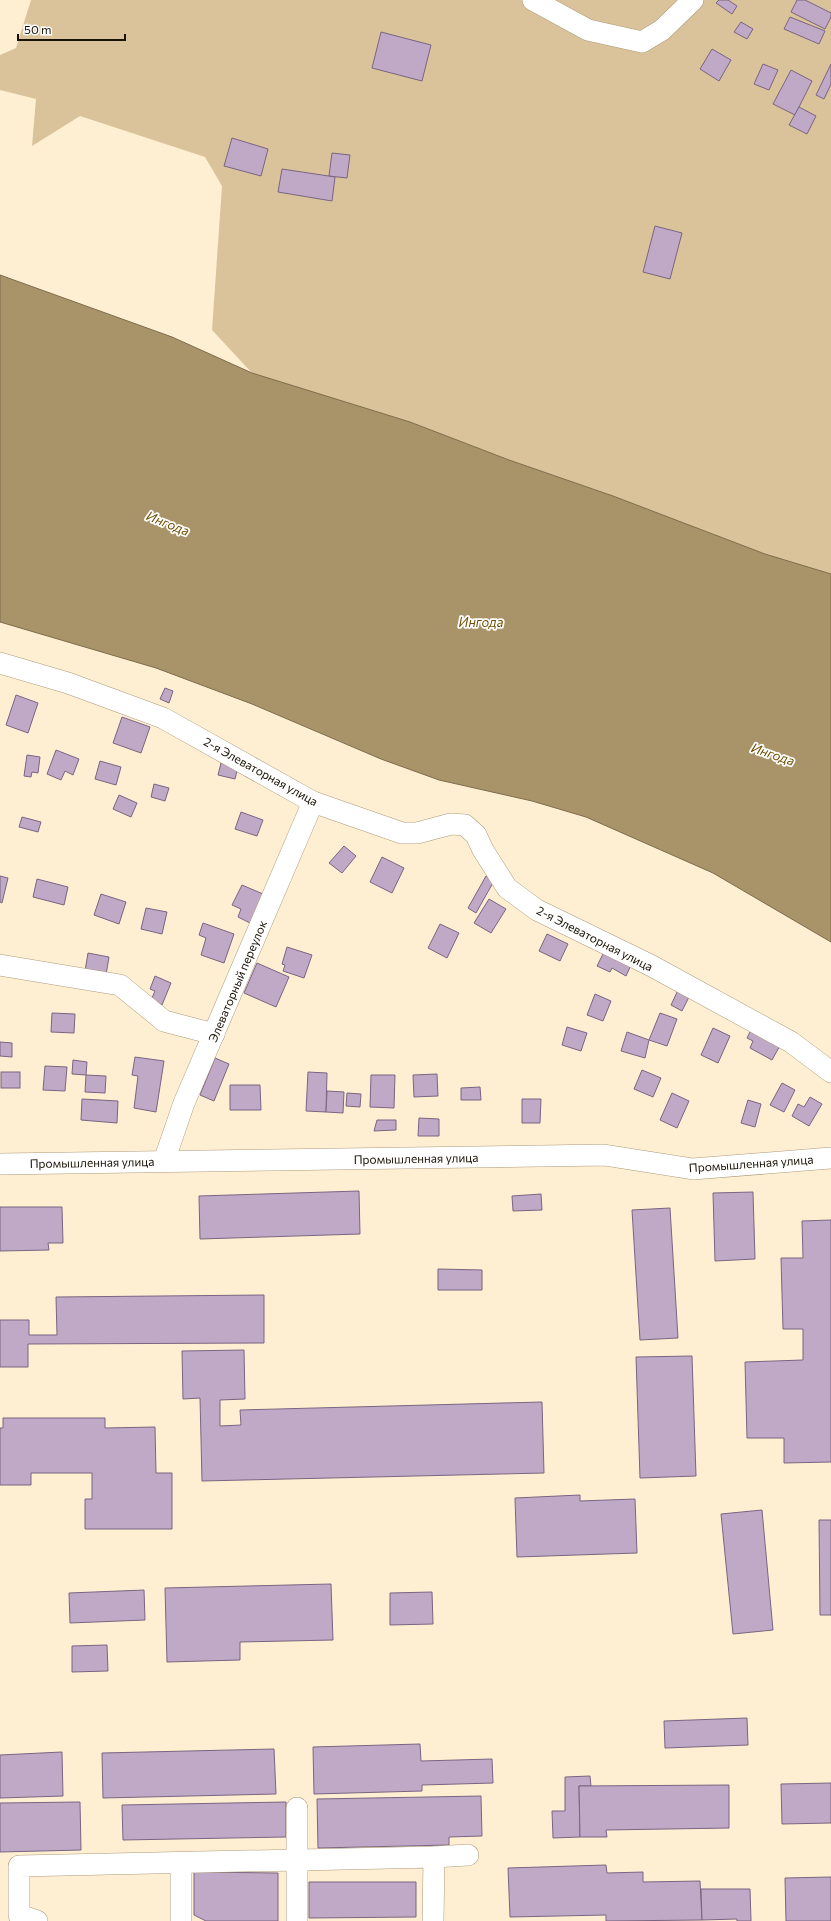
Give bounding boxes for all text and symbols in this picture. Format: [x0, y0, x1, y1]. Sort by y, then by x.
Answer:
scale bar [18, 16, 125, 42]
text: 50 m [24, 22, 52, 36]
water label: Ингода [144, 507, 192, 539]
water label: Ингода [459, 614, 504, 630]
street label: 2-я Элеваторная улица [201, 734, 321, 808]
water label: Ингода [749, 739, 797, 769]
street label: 2-я Элеваторная улица [535, 903, 655, 973]
street label: Элеваторный переулок [205, 917, 269, 1044]
street label: Промышленная улица [353, 1150, 479, 1166]
street label: Промышленная улица [688, 1152, 814, 1174]
street label: Промышленная улица [29, 1154, 155, 1170]

